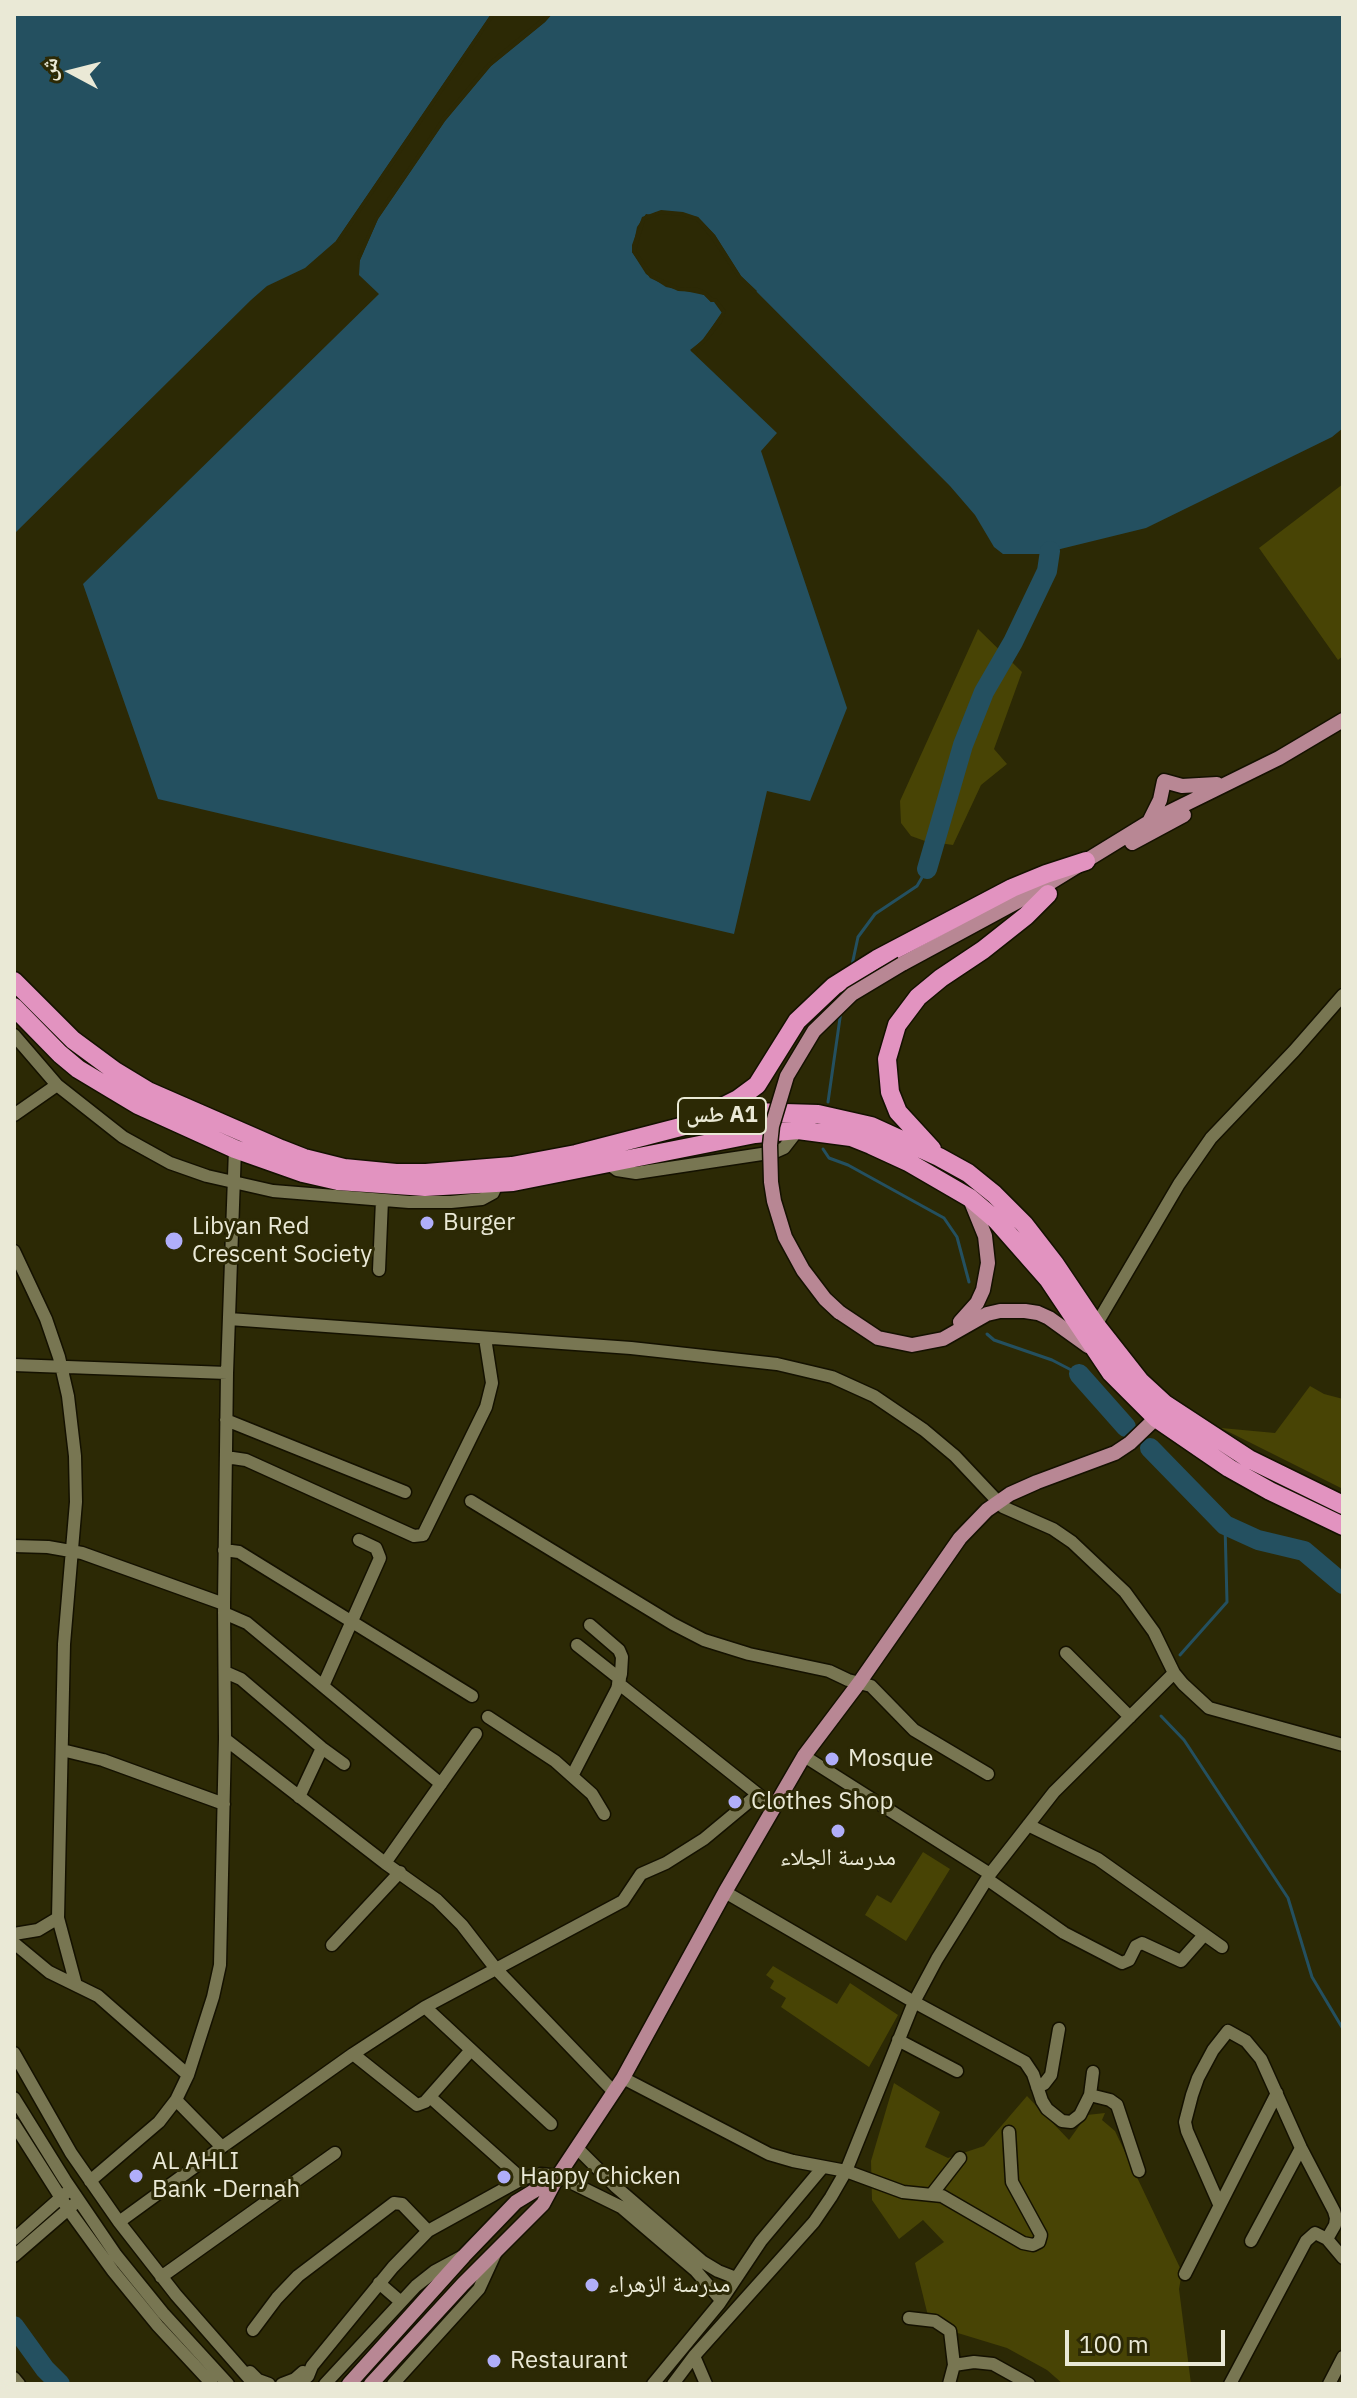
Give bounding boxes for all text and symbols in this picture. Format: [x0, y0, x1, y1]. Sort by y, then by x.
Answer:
north arrow [32, 32, 112, 112]
text: ش [32, 56, 63, 82]
road number: طس A1 [678, 1098, 766, 1134]
place label: Burger [443, 1209, 515, 1237]
place label: Libyan Red Crescent Society [192, 1213, 372, 1269]
marker: Burger [418, 1214, 436, 1232]
marker: Libyan Red Crescent Society [163, 1230, 185, 1252]
place label: Mosque [848, 1745, 933, 1773]
marker: Mosque [823, 1750, 841, 1768]
place label: Clothes Shop [751, 1788, 893, 1816]
marker: Clothes Shop [726, 1793, 744, 1811]
marker: مدرسة الجلاء [829, 1822, 847, 1840]
place label: مدرسة الجلاء [780, 1844, 896, 1872]
place label: AL AHLI Bank -Dernah [152, 2148, 300, 2204]
place label: Happy Chicken [520, 2163, 681, 2191]
marker: AL AHLI Bank -Dernah [127, 2167, 145, 2185]
marker: Happy Chicken [495, 2168, 513, 2186]
place label: مدرسة الزهراء [608, 2271, 730, 2299]
marker: مدرسة الزهراء [583, 2276, 601, 2294]
scale bar [1069, 2314, 1229, 2364]
text: 100 m [1079, 2328, 1149, 2360]
place label: Restaurant [510, 2347, 628, 2375]
marker: Restaurant [485, 2352, 503, 2370]

